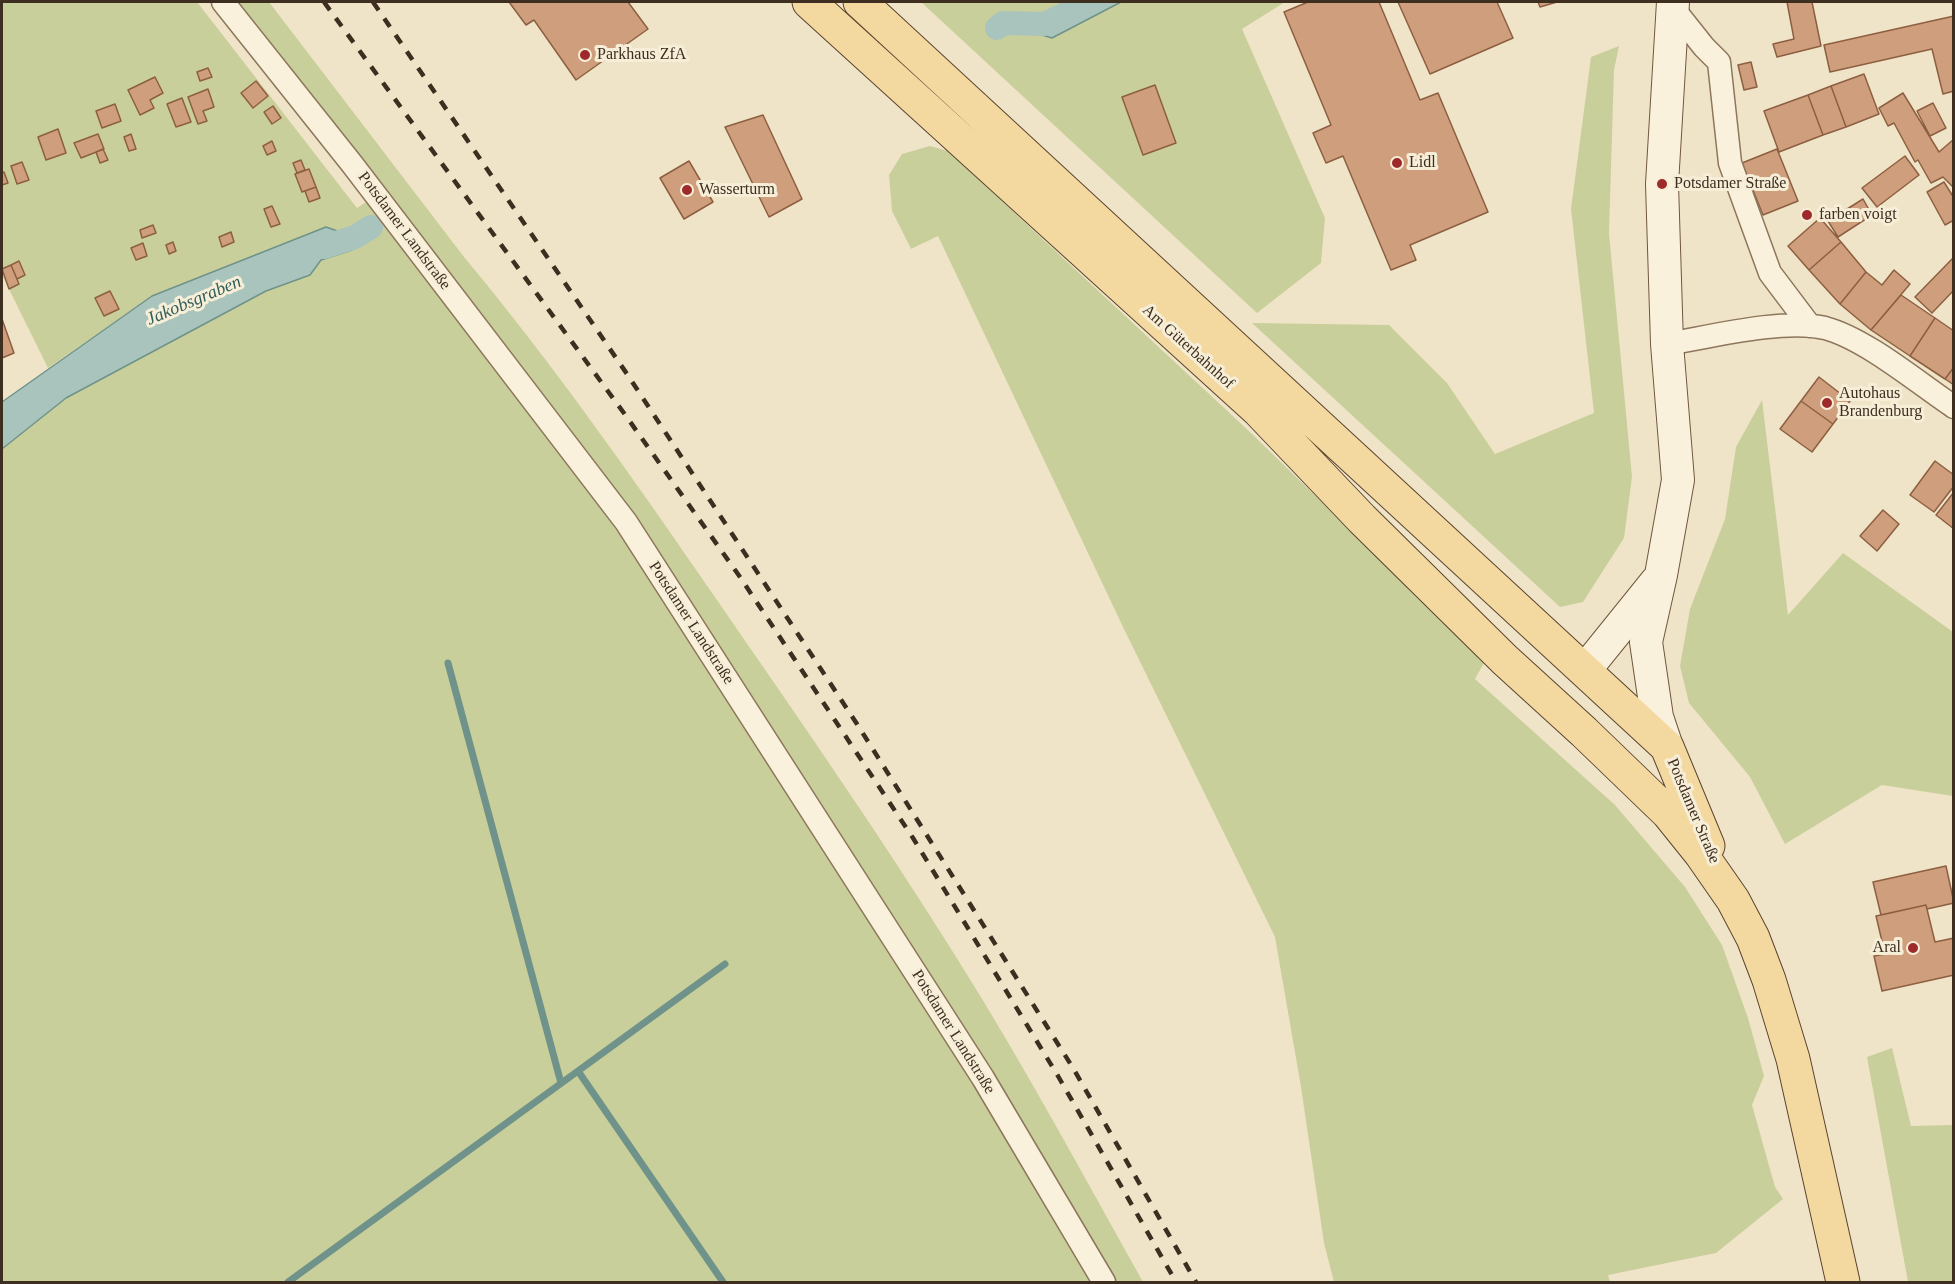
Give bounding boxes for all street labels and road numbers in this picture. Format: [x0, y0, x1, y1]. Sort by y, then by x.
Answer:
street label: Potsdamer Landstraße [353, 168, 455, 294]
street label: Am Güterbahnhof [1138, 301, 1238, 393]
street label: Potsdamer Landstraße [644, 558, 738, 688]
street label: Potsdamer Straße [1662, 756, 1724, 866]
street label: Potsdamer Landstraße [907, 966, 999, 1098]

